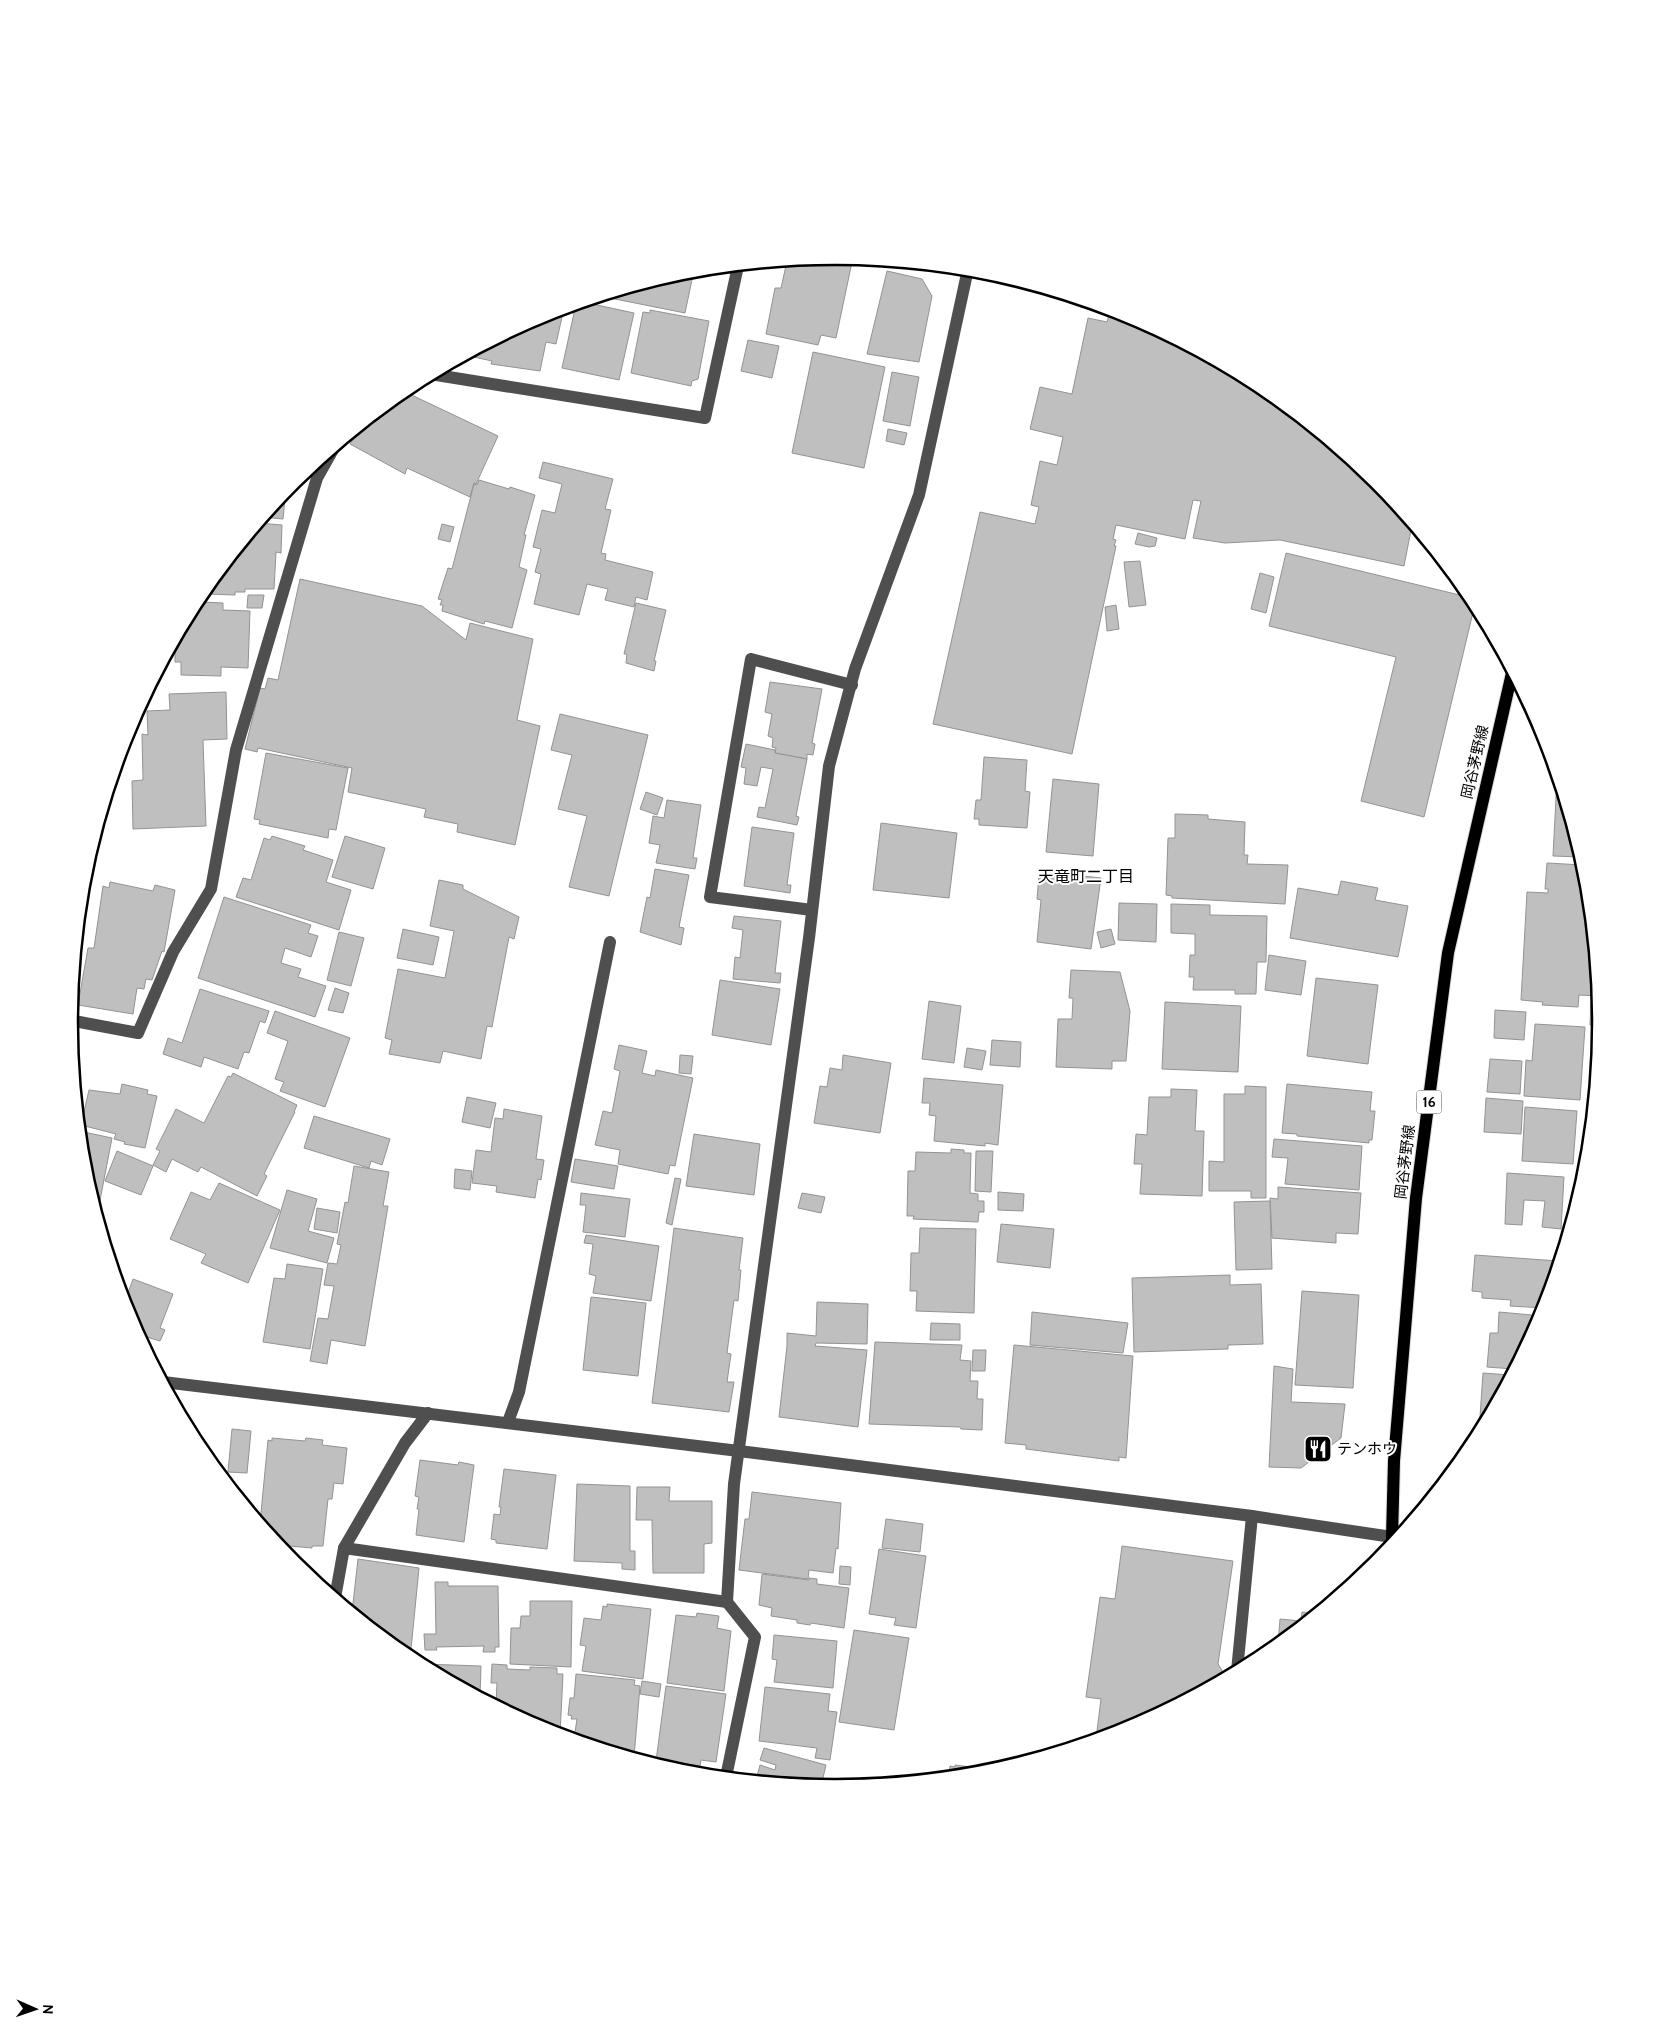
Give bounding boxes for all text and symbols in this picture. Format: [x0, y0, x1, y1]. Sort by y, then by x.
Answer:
street label: 岡谷茅野線 [1458, 723, 1492, 801]
district label: 天竜町二丁目 [1038, 867, 1134, 886]
road number: 16 [1416, 1090, 1442, 1114]
street label: 岡谷茅野線 [1391, 1124, 1419, 1200]
restaurant icon: テンホウ [1303, 1434, 1333, 1464]
place label: テンホウ [1337, 1440, 1397, 1458]
north arrow [10, 1984, 60, 2034]
text: N [39, 2004, 57, 2015]

